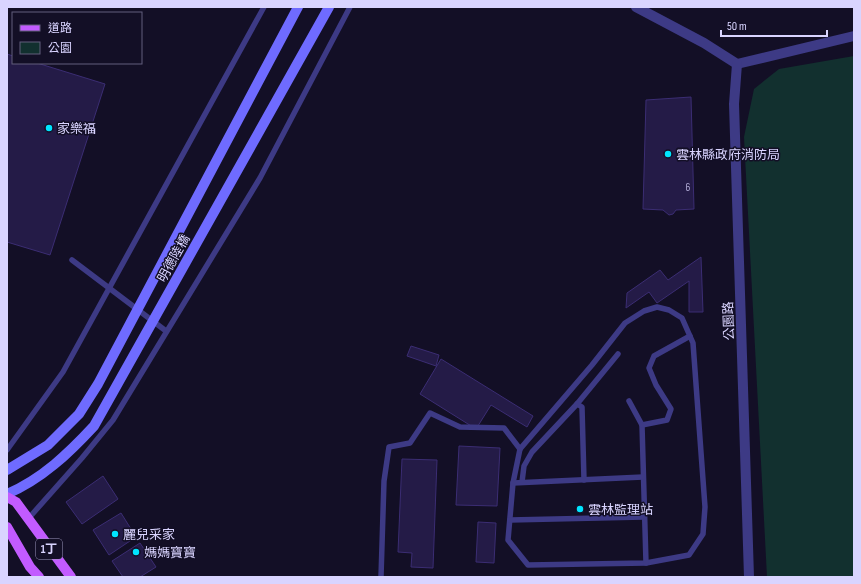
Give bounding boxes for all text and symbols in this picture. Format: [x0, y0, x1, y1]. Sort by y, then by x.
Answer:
legend [12, 12, 142, 64]
scale bar [721, 12, 827, 38]
text: 50 m [727, 19, 747, 34]
text: 道路 [48, 21, 72, 36]
text: 公園 [48, 41, 72, 56]
place label: 家樂福 [57, 121, 96, 137]
marker: 家樂福 [44, 123, 54, 133]
place label: 雲林縣政府消防局 [676, 147, 780, 163]
marker: 雲林縣政府消防局 [663, 149, 673, 159]
house number: 6 [686, 181, 691, 194]
street label: 明德陸橋 [154, 232, 193, 285]
street label: 公園路 [720, 301, 738, 341]
place label: 雲林監理站 [588, 502, 653, 518]
marker: 雲林監理站 [575, 504, 585, 514]
place label: 麗兒采家 [123, 527, 175, 543]
marker: 麗兒采家 [110, 529, 120, 539]
road number: 1丁 [36, 539, 62, 559]
place label: 媽媽寶寶 [144, 545, 196, 561]
marker: 媽媽寶寶 [131, 547, 141, 557]

